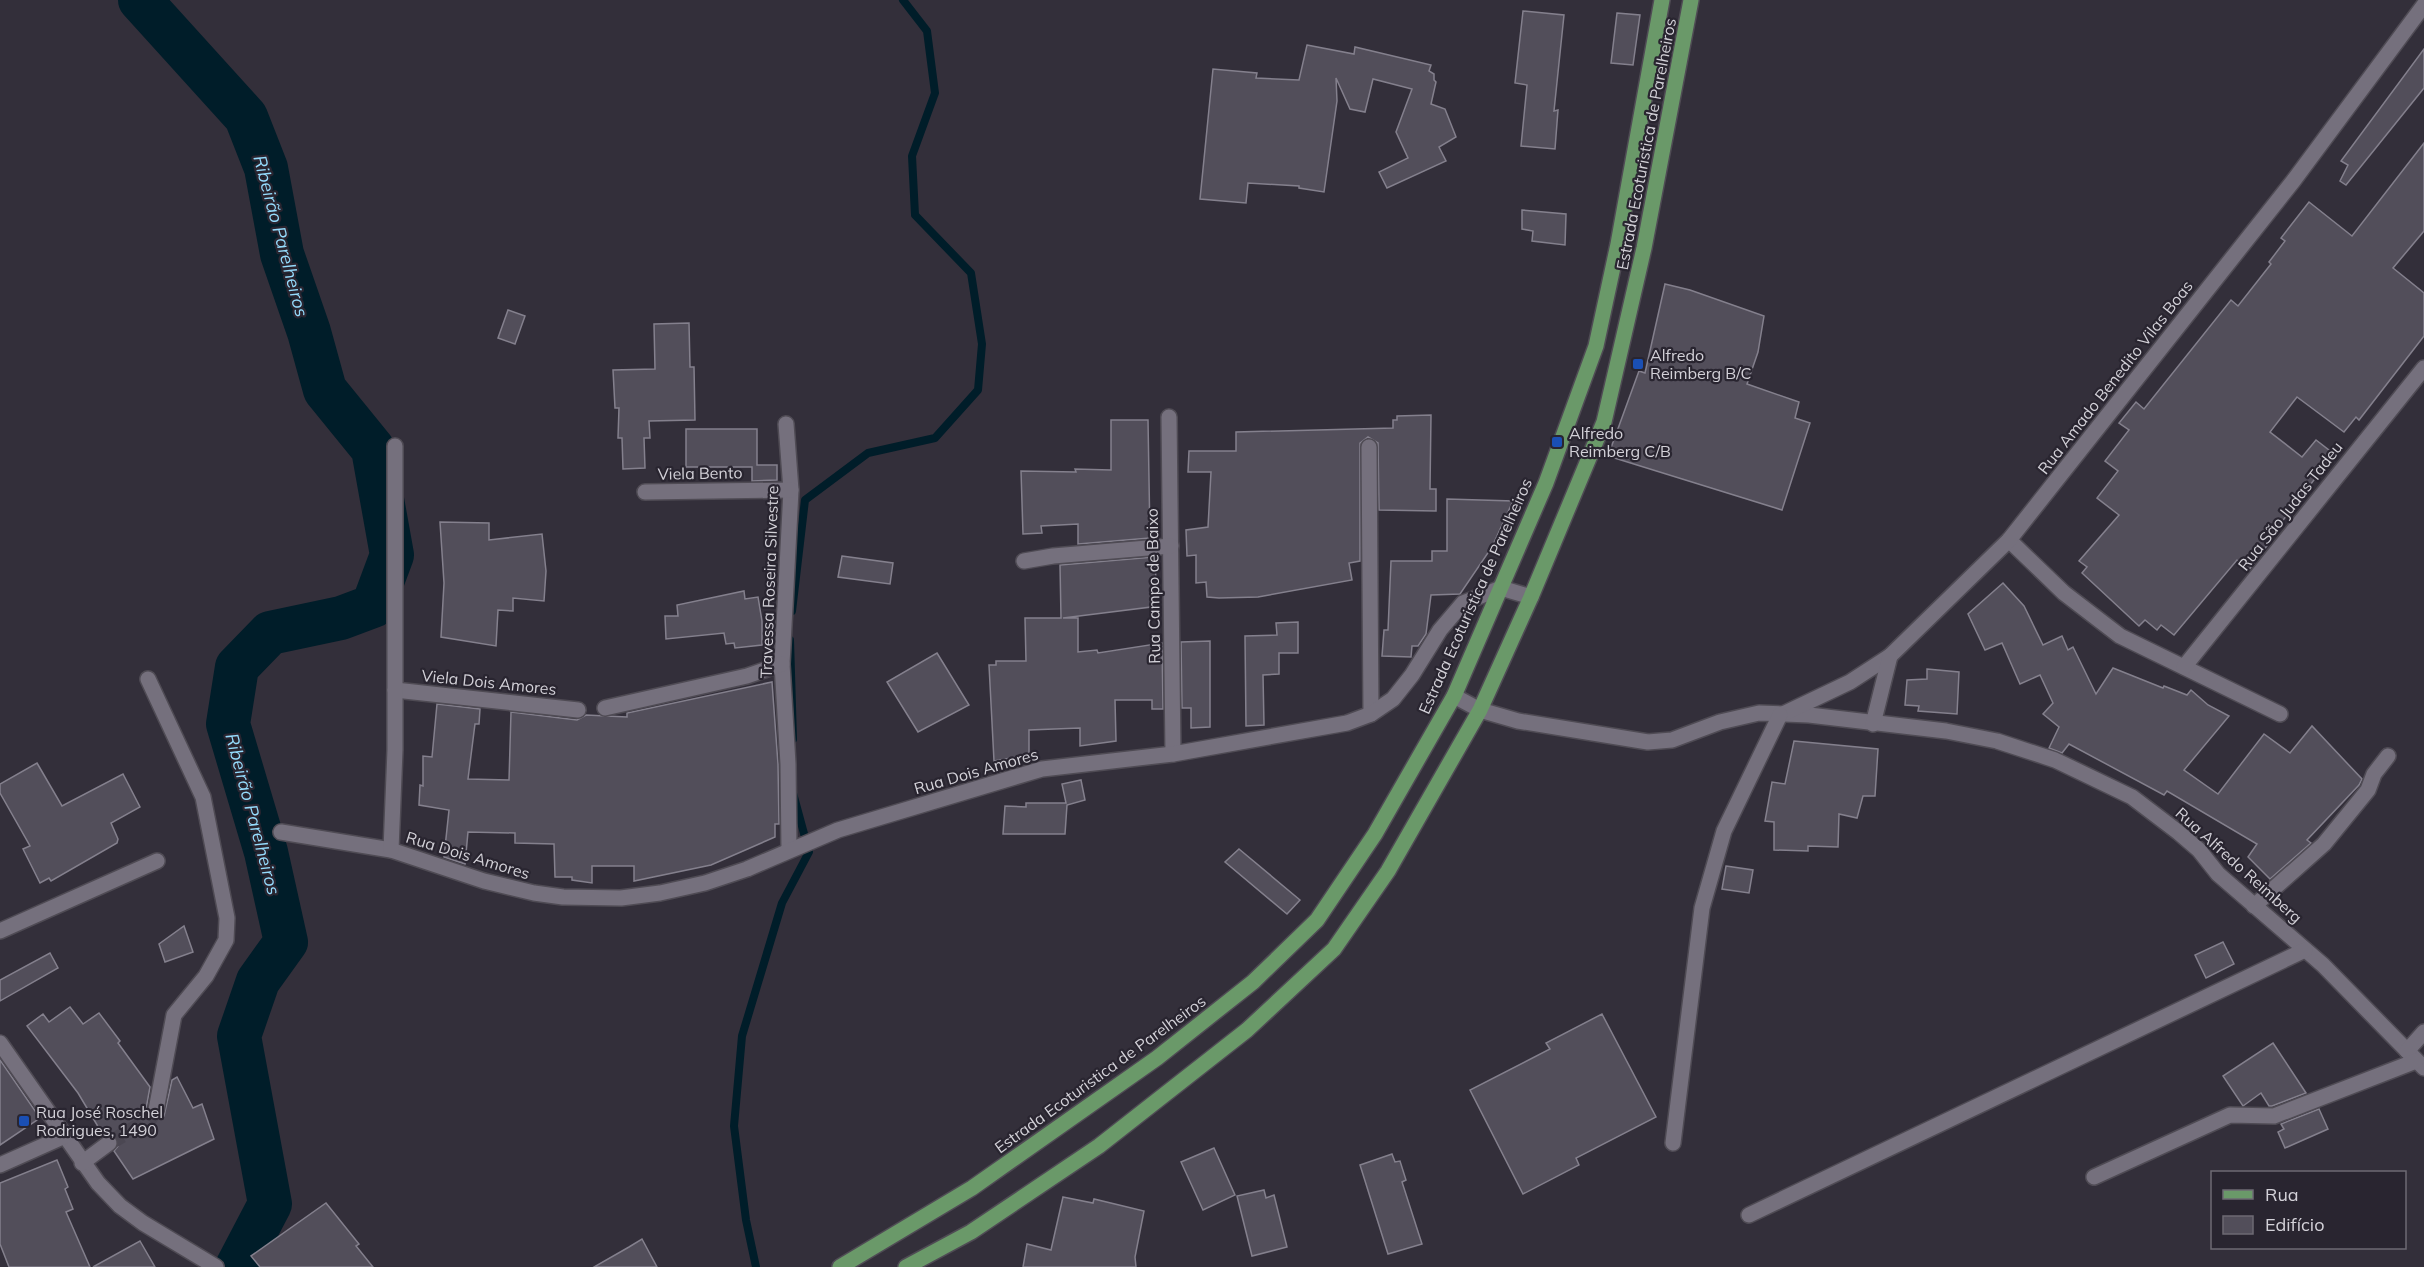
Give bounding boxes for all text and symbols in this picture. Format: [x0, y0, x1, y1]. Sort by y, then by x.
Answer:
street label: Estrada Ecoturistica de Parelheiros [1612, 16, 1680, 272]
water label: Ribeirão Parelheiros [248, 152, 314, 320]
street label: Rua Amado Benedito Vilas Boas [2033, 276, 2197, 478]
place label: Alfredo Reimberg B/C [1650, 345, 1752, 383]
marker: Alfredo Reimberg B/C [1631, 357, 1645, 371]
place label: Alfredo Reimberg C/B [1569, 423, 1671, 461]
marker: Alfredo Reimberg C/B [1550, 435, 1564, 449]
street label: Rua São Judas Tadeu [2233, 437, 2347, 575]
street label: Viela Bento [657, 462, 743, 484]
street label: Estrada Ecoturistica de Parelheiros [1414, 475, 1536, 717]
street label: Travessa Roseira Silvestre [756, 485, 782, 679]
street label: Rua Campo de Baixo [1142, 508, 1164, 664]
street label: Viela Dois Amores [421, 665, 558, 699]
water label: Ribeirão Parelheiros [220, 730, 286, 898]
street label: Rua Dois Amores [912, 744, 1041, 798]
street label: Rua Alfredo Reimberg [2172, 803, 2306, 927]
street label: Rua Dois Amores [404, 827, 532, 883]
street label: Estrada Ecoturistica de Parelheiros [991, 991, 1209, 1157]
place label: Rua José Roschel Rodrigues, 1490 [36, 1102, 163, 1140]
marker: Rua José Roschel Rodrigues, 1490 [17, 1114, 31, 1128]
legend [2211, 1171, 2406, 1249]
text: Rua [2265, 1183, 2299, 1206]
text: Edifício [2265, 1213, 2324, 1236]

